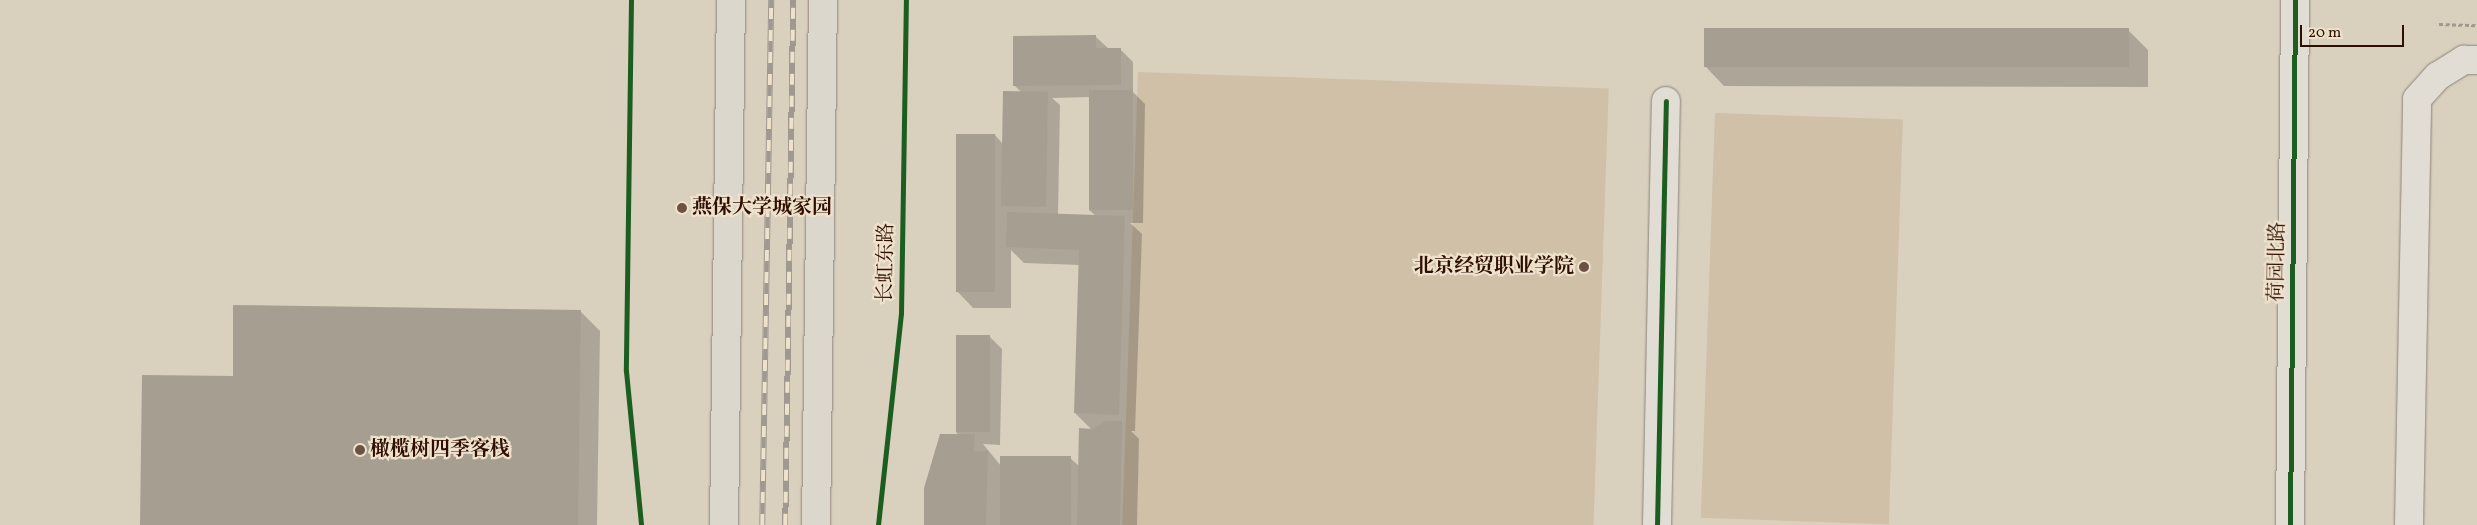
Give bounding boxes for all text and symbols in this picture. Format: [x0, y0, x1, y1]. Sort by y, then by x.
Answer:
scale bar [2302, 15, 2406, 47]
text: 20 m [2308, 23, 2341, 44]
place label: 燕保大学城家园 [692, 196, 832, 220]
marker: 燕保大学城家园 [676, 202, 688, 214]
street label: 荷园北路 [2265, 222, 2291, 302]
street label: 长虹东路 [874, 223, 900, 303]
place label: 北京经贸职业学院 [1414, 255, 1574, 279]
marker: 北京经贸职业学院 [1578, 261, 1590, 273]
place label: 橄榄树四季客栈 [370, 438, 510, 462]
marker: 橄榄树四季客栈 [354, 444, 366, 456]

